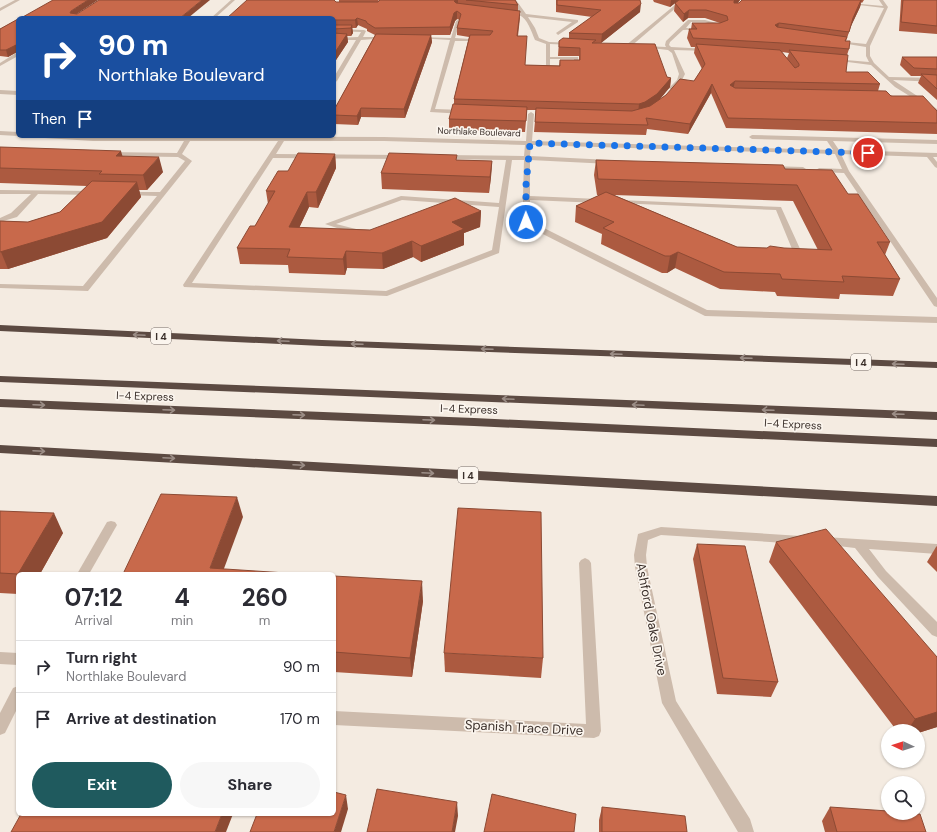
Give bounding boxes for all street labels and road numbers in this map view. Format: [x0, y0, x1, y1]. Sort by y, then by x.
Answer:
street label: Northlake Boulevard [437, 125, 521, 139]
road number: I 4 [151, 328, 171, 344]
road number: I 4 [851, 354, 871, 370]
street label: I-4 Express [116, 388, 174, 404]
street label: I-4 Express [440, 401, 498, 417]
street label: I-4 Express [764, 415, 822, 433]
road number: I 4 [458, 467, 478, 483]
street label: Ashford Oaks Drive [632, 561, 671, 677]
street label: Spanish Trace Drive [464, 716, 583, 739]

